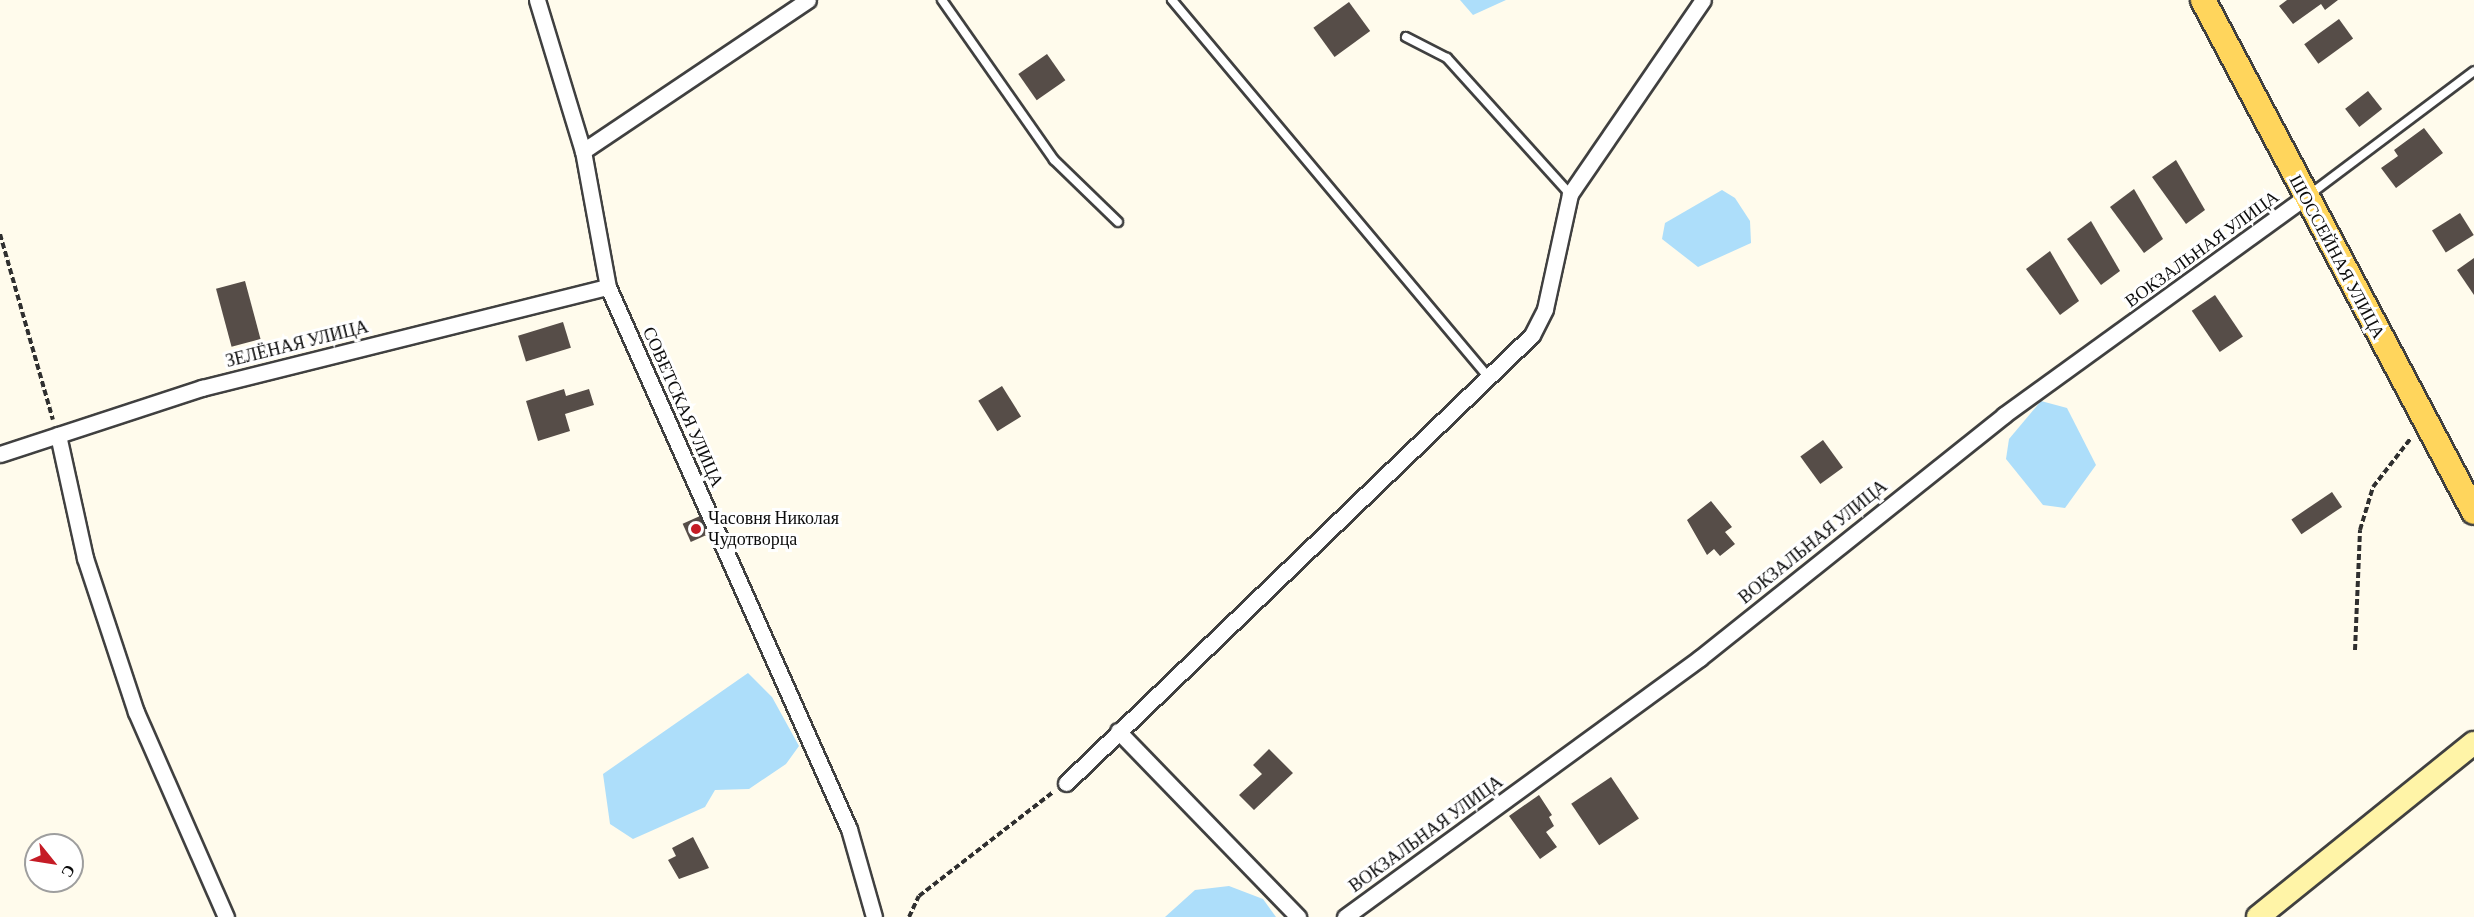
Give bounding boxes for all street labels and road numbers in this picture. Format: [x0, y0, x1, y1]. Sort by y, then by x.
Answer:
street label: ШОССЕЙНАЯ УЛИЦА [2285, 171, 2389, 343]
street label: ВОКЗАЛЬНАЯ УЛИЦА [2121, 186, 2283, 312]
street label: ЗЕЛЁНАЯ УЛИЦА [223, 316, 371, 372]
street label: СОВЕТСКАЯ УЛИЦА [638, 323, 728, 491]
street label: ВОКЗАЛЬНАЯ УЛИЦА [1734, 475, 1892, 609]
street label: ВОКЗАЛЬНАЯ УЛИЦА [1345, 771, 1507, 897]

